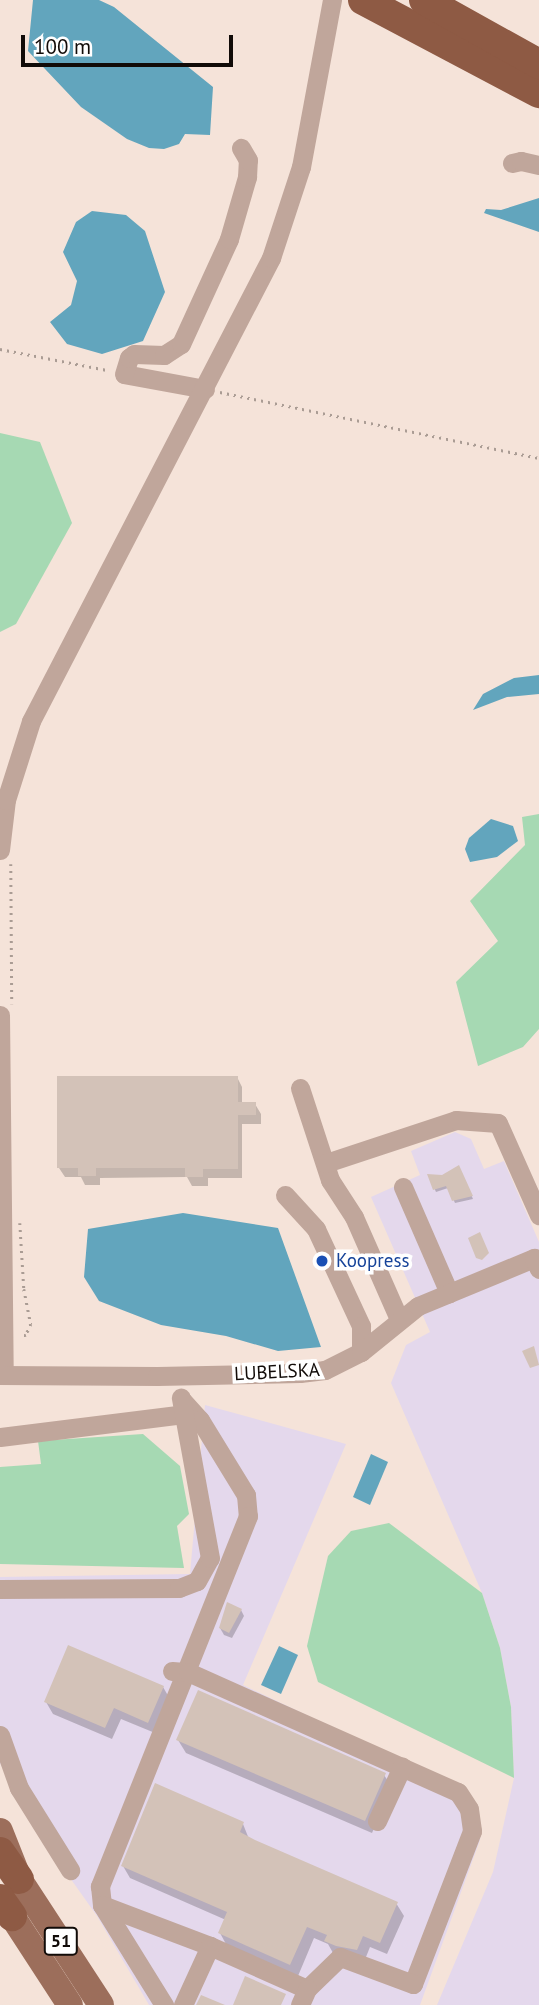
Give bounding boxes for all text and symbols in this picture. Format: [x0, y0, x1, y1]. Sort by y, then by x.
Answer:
scale bar [24, 21, 236, 65]
text: 100 m [34, 33, 91, 60]
place label: Koopress [336, 1250, 409, 1272]
marker: Koopress [314, 1253, 330, 1269]
street label: LUBELSKA [234, 1358, 320, 1386]
road number: 51 [43, 1926, 78, 1955]

